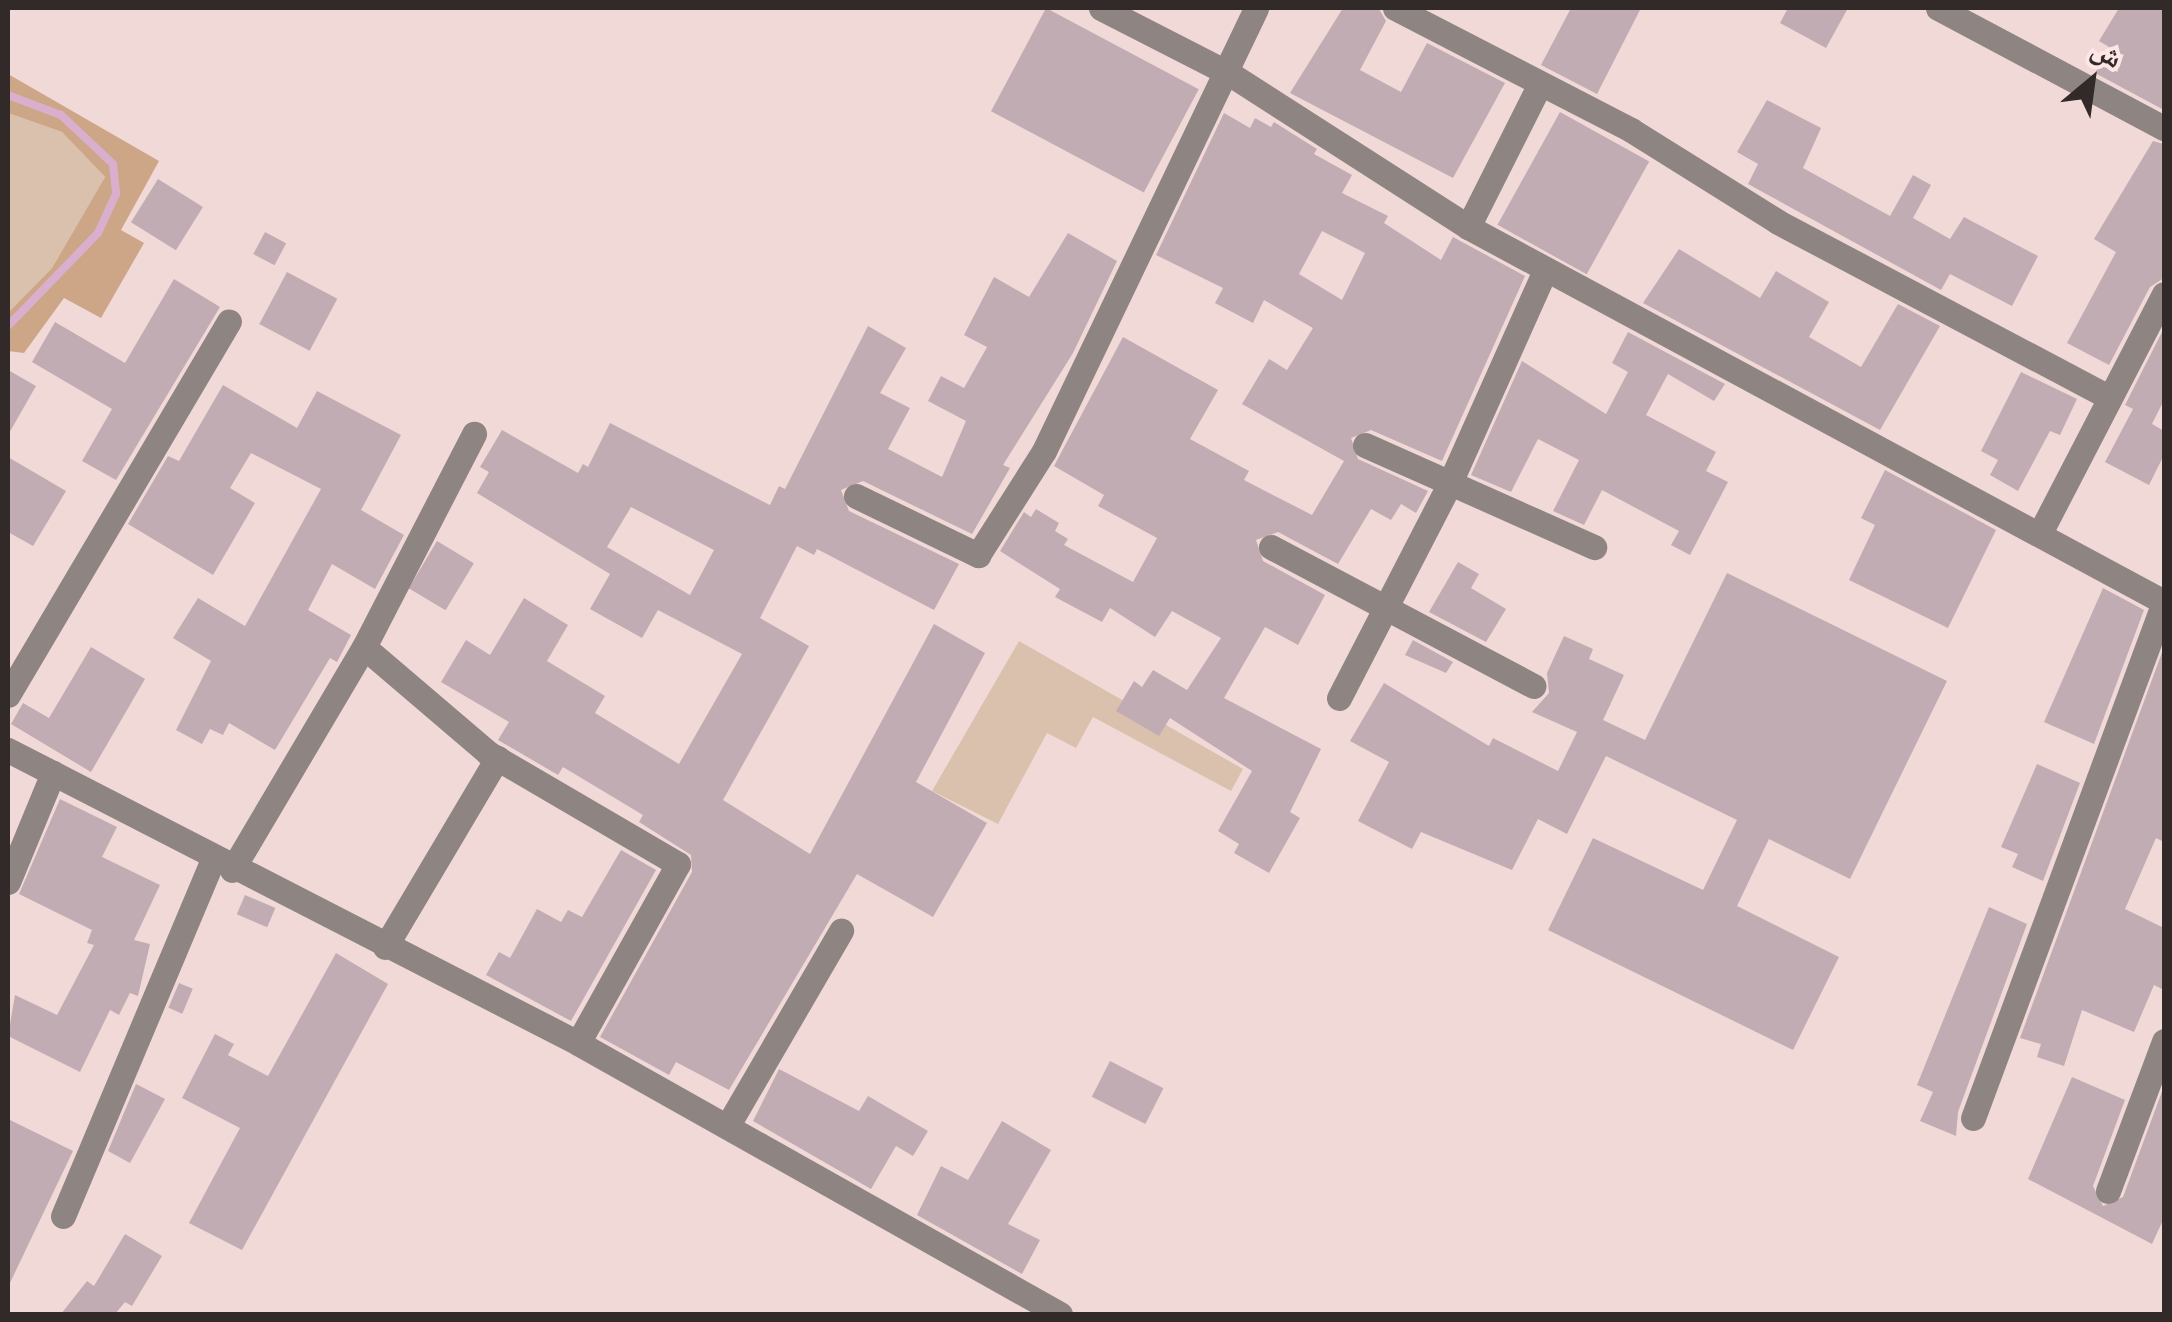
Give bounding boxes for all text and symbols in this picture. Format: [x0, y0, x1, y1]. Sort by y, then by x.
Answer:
north arrow [2042, 30, 2142, 130]
text: ش [2086, 32, 2128, 75]

